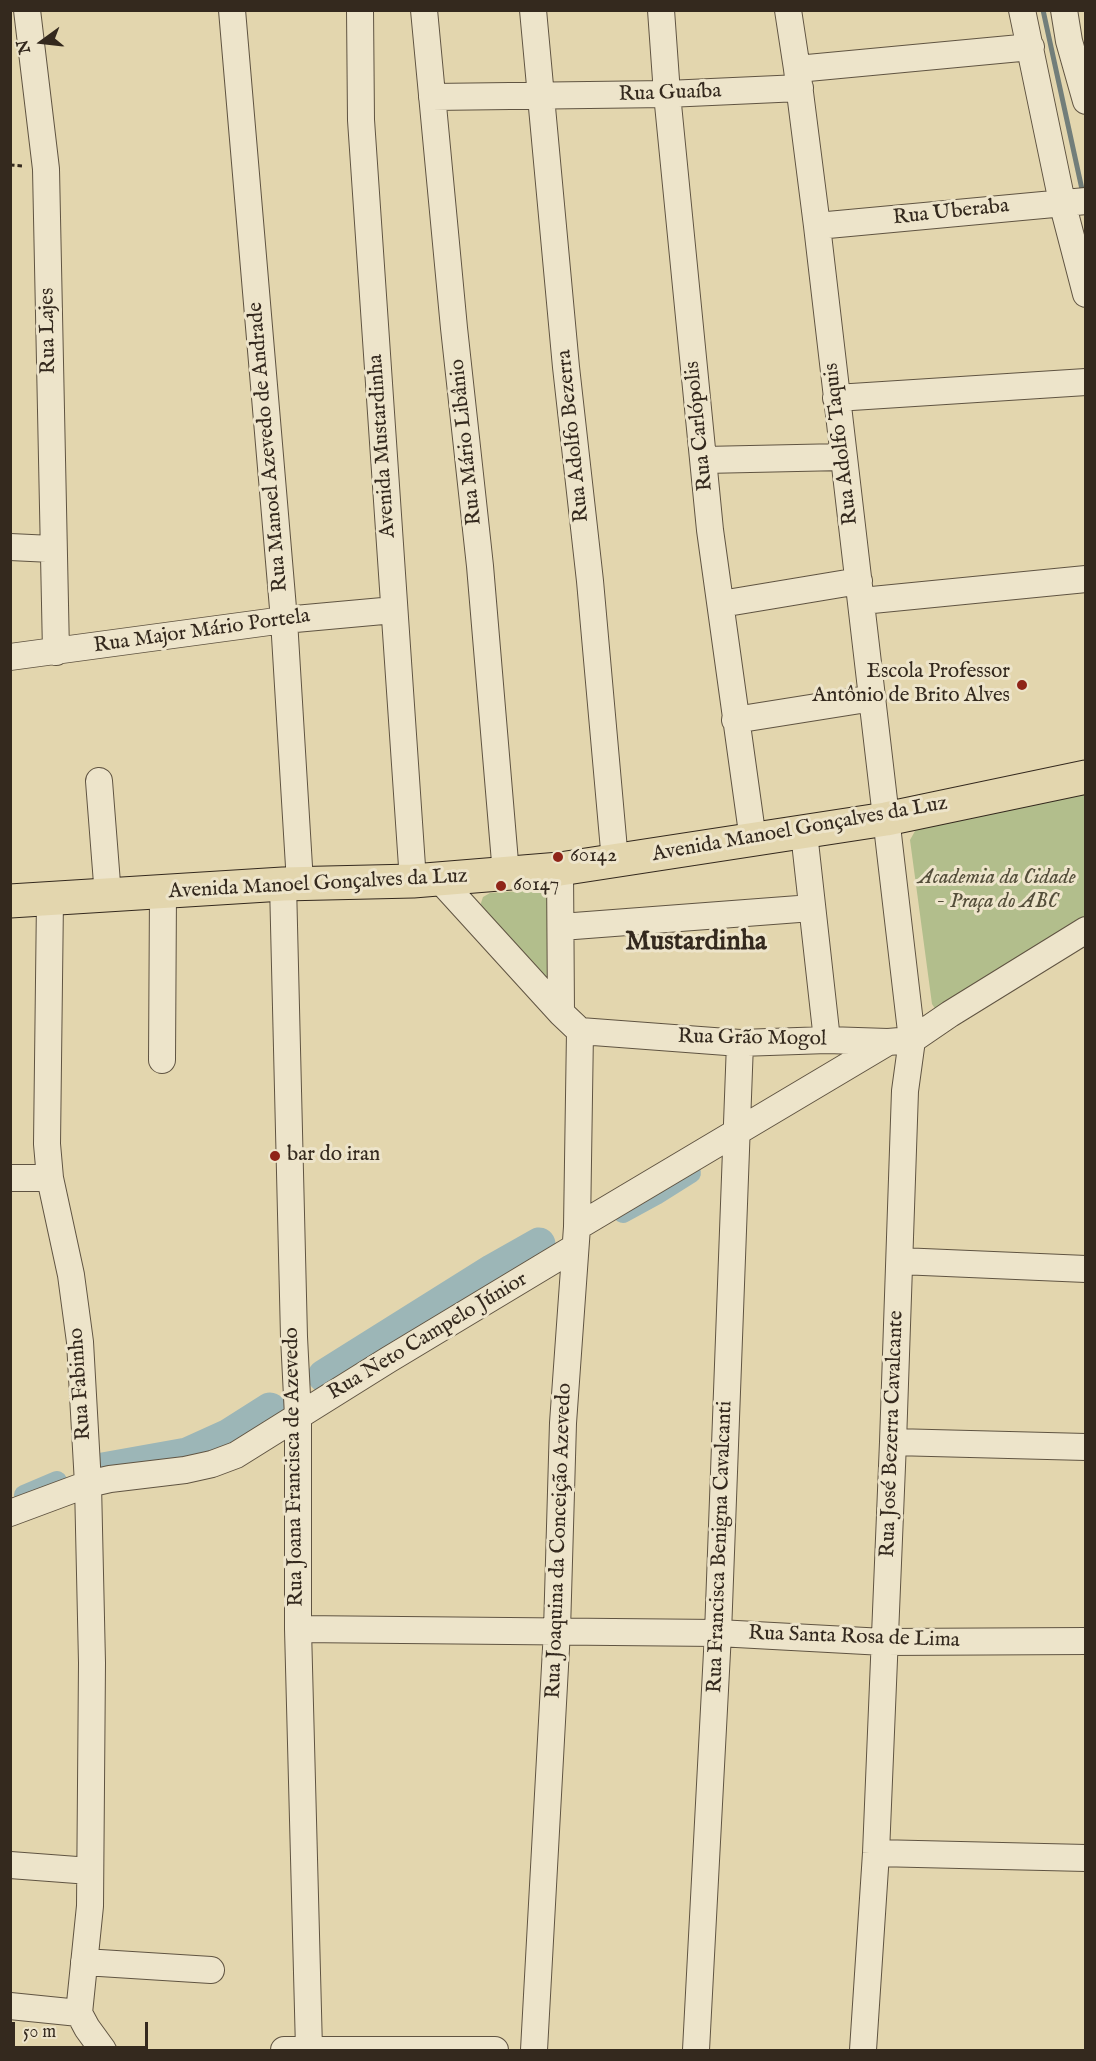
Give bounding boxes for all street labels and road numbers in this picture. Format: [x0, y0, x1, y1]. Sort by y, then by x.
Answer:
street label: Rua Guaíba [618, 80, 722, 108]
street label: Rua Uberaba [892, 194, 1010, 232]
street label: Rua Lajes [36, 288, 62, 374]
street label: Rua Manoel Azevedo de Andrade [244, 301, 294, 593]
street label: Rua Adolfo Bezerra [552, 348, 596, 524]
street label: Avenida Mustardinha [364, 353, 402, 539]
street label: Rua Mário Libânio [446, 358, 488, 526]
street label: Rua Carlópolis [681, 360, 719, 492]
street label: Rua Adolfo Taquis [820, 361, 864, 527]
street label: Rua Major Mário Portela [92, 604, 312, 660]
street label: Avenida Manoel Gonçalves da Luz [650, 792, 950, 868]
street label: Avenida Manoel Gonçalves da Luz [168, 865, 468, 905]
street label: Rua Grão Mogol [677, 1025, 827, 1053]
street label: Rua Neto Campelo Júnior [324, 1267, 532, 1407]
street label: Rua José Bezerra Cavalcante [876, 1310, 910, 1558]
street label: Rua Fabinho [64, 1327, 98, 1441]
street label: Rua Joana Francisca de Azevedo [280, 1327, 310, 1607]
street label: Rua Joaquina da Conceição Azevedo [542, 1383, 578, 1699]
street label: Rua Francisca Benigna Cavalcanti [703, 1400, 739, 1694]
street label: Rua Santa Rosa de Lima [748, 1622, 960, 1654]

